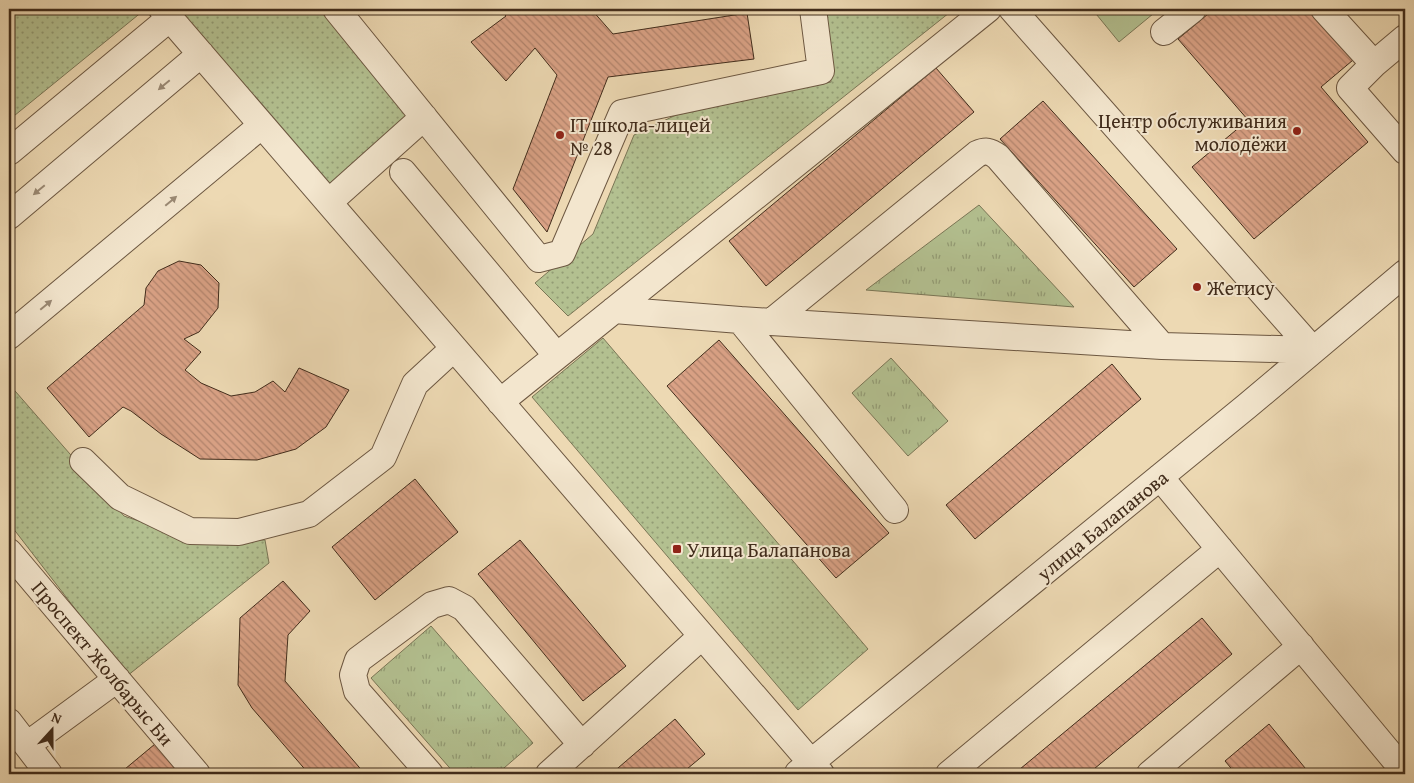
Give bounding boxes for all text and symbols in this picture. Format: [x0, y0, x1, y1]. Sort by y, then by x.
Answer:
one-way arrow [157, 80, 170, 91]
place label: Центр обслуживания молодёжи [1098, 106, 1287, 158]
place label: IT школа-лицей № 28 [570, 110, 711, 162]
marker: Центр обслуживания молодёжи [1291, 125, 1303, 137]
marker: IT школа-лицей № 28 [554, 129, 566, 141]
one-way arrow [34, 184, 46, 196]
one-way arrow [164, 195, 177, 206]
place label: Жетису [1206, 273, 1275, 302]
marker: Жетису [1191, 281, 1203, 293]
one-way arrow [39, 299, 52, 310]
street label: улица Балапанова [1029, 463, 1174, 588]
place label: Улица Балапанова [687, 535, 851, 564]
marker: Улица Балапанова [671, 543, 683, 555]
street label: Проспект Жолбарыс Би [25, 574, 181, 752]
north arrow [28, 706, 78, 756]
text: N [49, 707, 65, 729]

